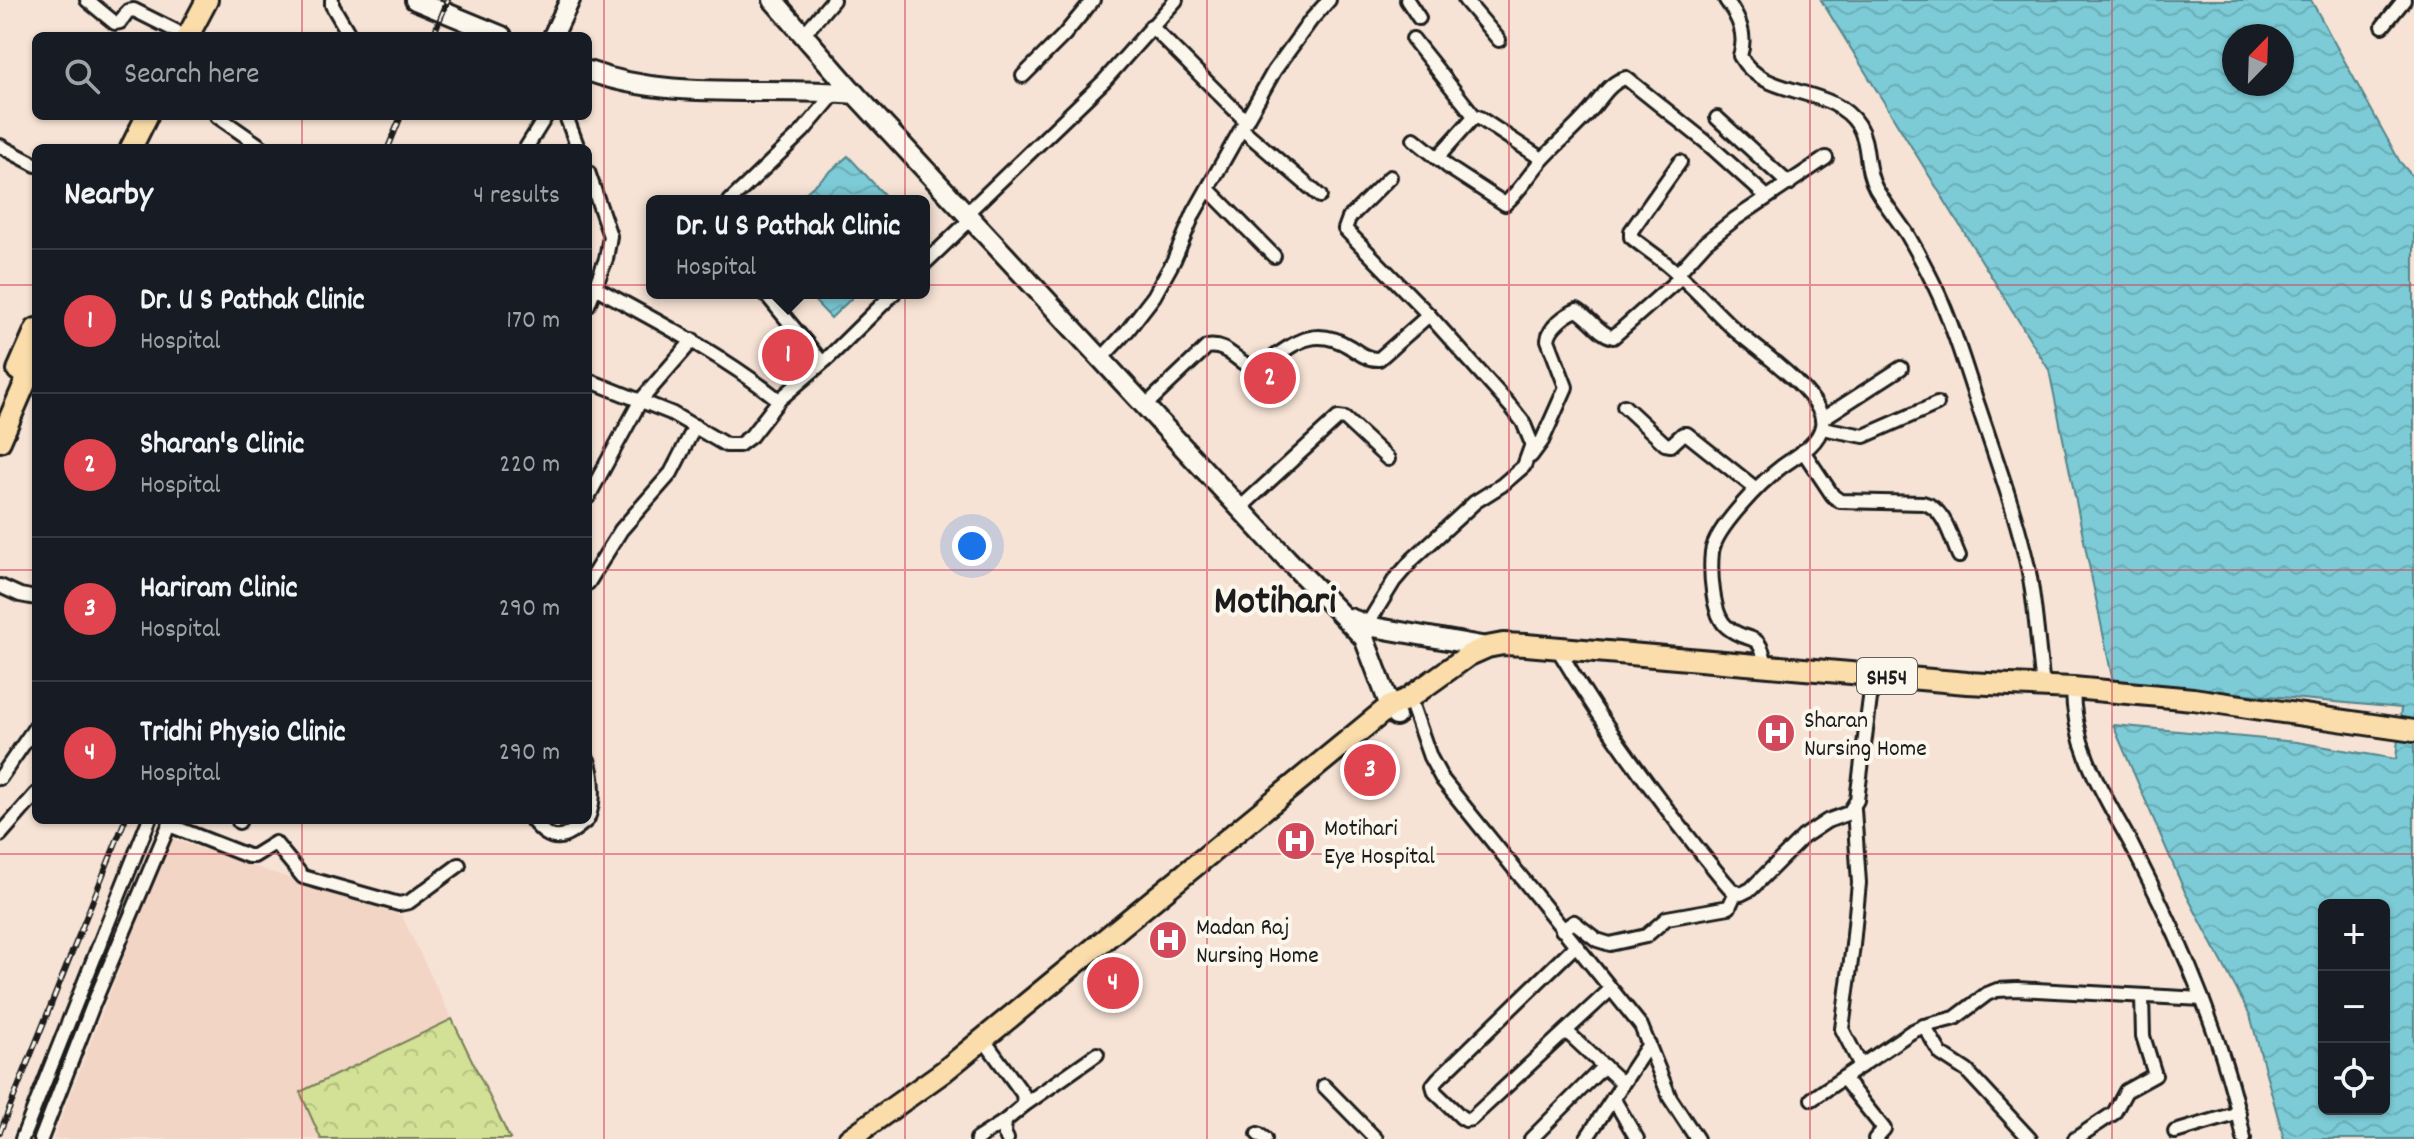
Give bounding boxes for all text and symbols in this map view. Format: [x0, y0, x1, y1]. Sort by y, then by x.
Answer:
north arrow [2222, 24, 2294, 96]
search box [32, 32, 592, 120]
icon: search [60, 54, 104, 98]
text: Search here [124, 55, 260, 98]
text: Nearby [64, 172, 153, 221]
text: 4 results [473, 178, 560, 215]
popup [646, 195, 930, 299]
text: Dr. U S Pathak Clinic [676, 207, 900, 250]
text: Hospital [676, 250, 756, 287]
text: Dr. U S Pathak Clinic [140, 281, 365, 324]
text: 1 [87, 303, 93, 340]
text: 170 m [506, 303, 560, 340]
text: Hospital [140, 324, 221, 361]
pin: 1 [762, 325, 814, 385]
pin: 2 [1244, 348, 1296, 408]
text: Sharan's Clinic [140, 425, 304, 468]
text: 2 [84, 447, 96, 484]
text: 220 m [499, 447, 560, 484]
text: Hospital [140, 468, 221, 505]
your location [952, 526, 992, 566]
text: Hariram Clinic [140, 569, 298, 612]
district label: Motihari [1214, 576, 1337, 633]
text: 3 [84, 591, 96, 628]
text: 290 m [499, 591, 560, 628]
text: Hospital [140, 612, 221, 649]
road number: SH54 [1857, 658, 1917, 694]
place label: Sharan Nursing Home [1804, 705, 1927, 767]
hospital icon: Sharan Nursing Home [1755, 712, 1797, 754]
text: Tridhi Physio Clinic [140, 713, 346, 756]
text: 4 [85, 735, 95, 772]
text: 290 m [499, 735, 560, 772]
pin: 3 [1344, 740, 1396, 800]
text: Hospital [140, 756, 221, 793]
place label: Motihari Eye Hospital [1324, 813, 1435, 875]
hospital icon: Motihari Eye Hospital [1275, 820, 1317, 862]
map controls [2318, 899, 2390, 1115]
button: + [2318, 899, 2390, 971]
place label: Madan Raj Nursing Home [1196, 912, 1319, 974]
hospital icon: Madan Raj Nursing Home [1147, 919, 1189, 961]
pin: 4 [1087, 953, 1139, 1013]
button: − [2318, 971, 2390, 1043]
button: locate [2318, 1043, 2390, 1115]

